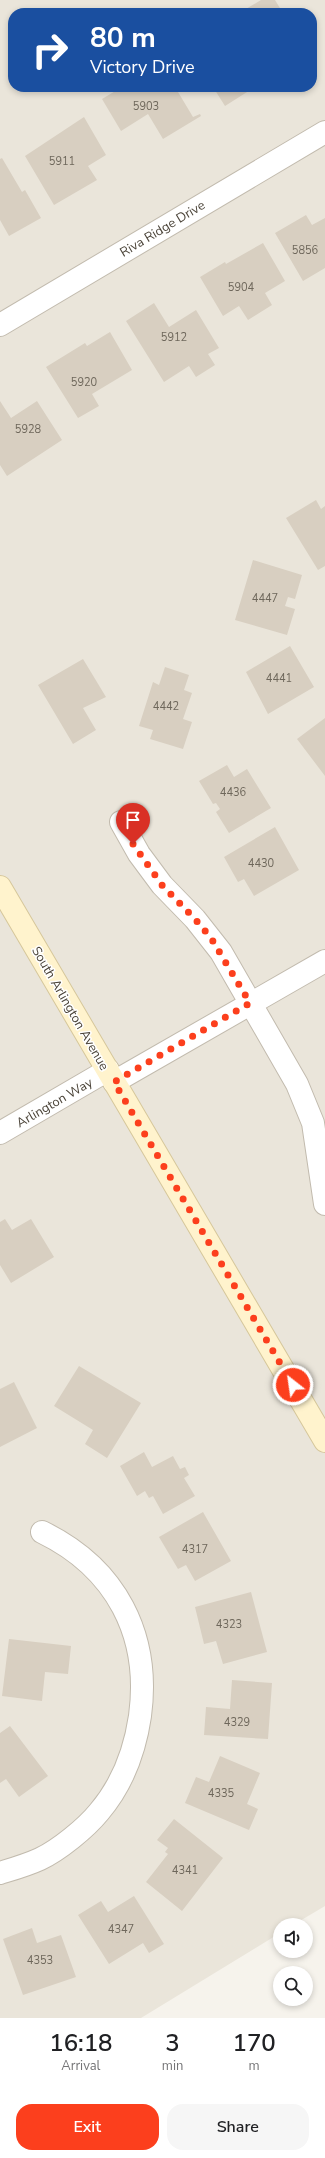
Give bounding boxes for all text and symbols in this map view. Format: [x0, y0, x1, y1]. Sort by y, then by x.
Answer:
text: 80 m [90, 19, 156, 57]
icon: right [24, 24, 76, 76]
text: Victory Drive [90, 55, 195, 79]
house number: 5903 [133, 99, 159, 114]
house number: 5911 [49, 154, 75, 169]
street label: Riva Ridge Drive [117, 196, 209, 261]
house number: 5856 [292, 243, 319, 258]
house number: 5904 [228, 280, 255, 295]
house number: 5912 [161, 330, 187, 345]
house number: 5920 [71, 375, 98, 390]
house number: 5928 [15, 422, 42, 437]
house number: 4447 [252, 591, 278, 606]
house number: 4441 [266, 671, 292, 686]
house number: 4442 [153, 699, 179, 714]
house number: 4436 [220, 785, 247, 800]
pin [116, 803, 150, 844]
icon: arrive [122, 809, 144, 831]
house number: 4430 [248, 856, 275, 871]
street label: South Arlington Avenue [27, 943, 113, 1074]
street label: Arlington Way [13, 1074, 96, 1132]
position arrow [272, 1364, 314, 1406]
house number: 4317 [182, 1542, 208, 1557]
house number: 4323 [216, 1617, 242, 1632]
house number: 4329 [224, 1715, 250, 1730]
house number: 4335 [208, 1786, 235, 1801]
house number: 4341 [172, 1863, 198, 1878]
map controls [273, 1918, 313, 2006]
button: sound [273, 1918, 313, 1958]
house number: 4347 [108, 1922, 134, 1937]
house number: 4353 [27, 1953, 53, 1968]
button: search [273, 1966, 313, 2006]
text: 16:18 [49, 2027, 113, 2059]
text: 3 [165, 2027, 180, 2059]
text: 170 [233, 2027, 276, 2059]
text: Arrival [61, 2057, 100, 2075]
text: min [162, 2057, 183, 2075]
text: m [249, 2057, 260, 2075]
button: Exit [16, 2104, 159, 2150]
button: Share [167, 2104, 309, 2150]

